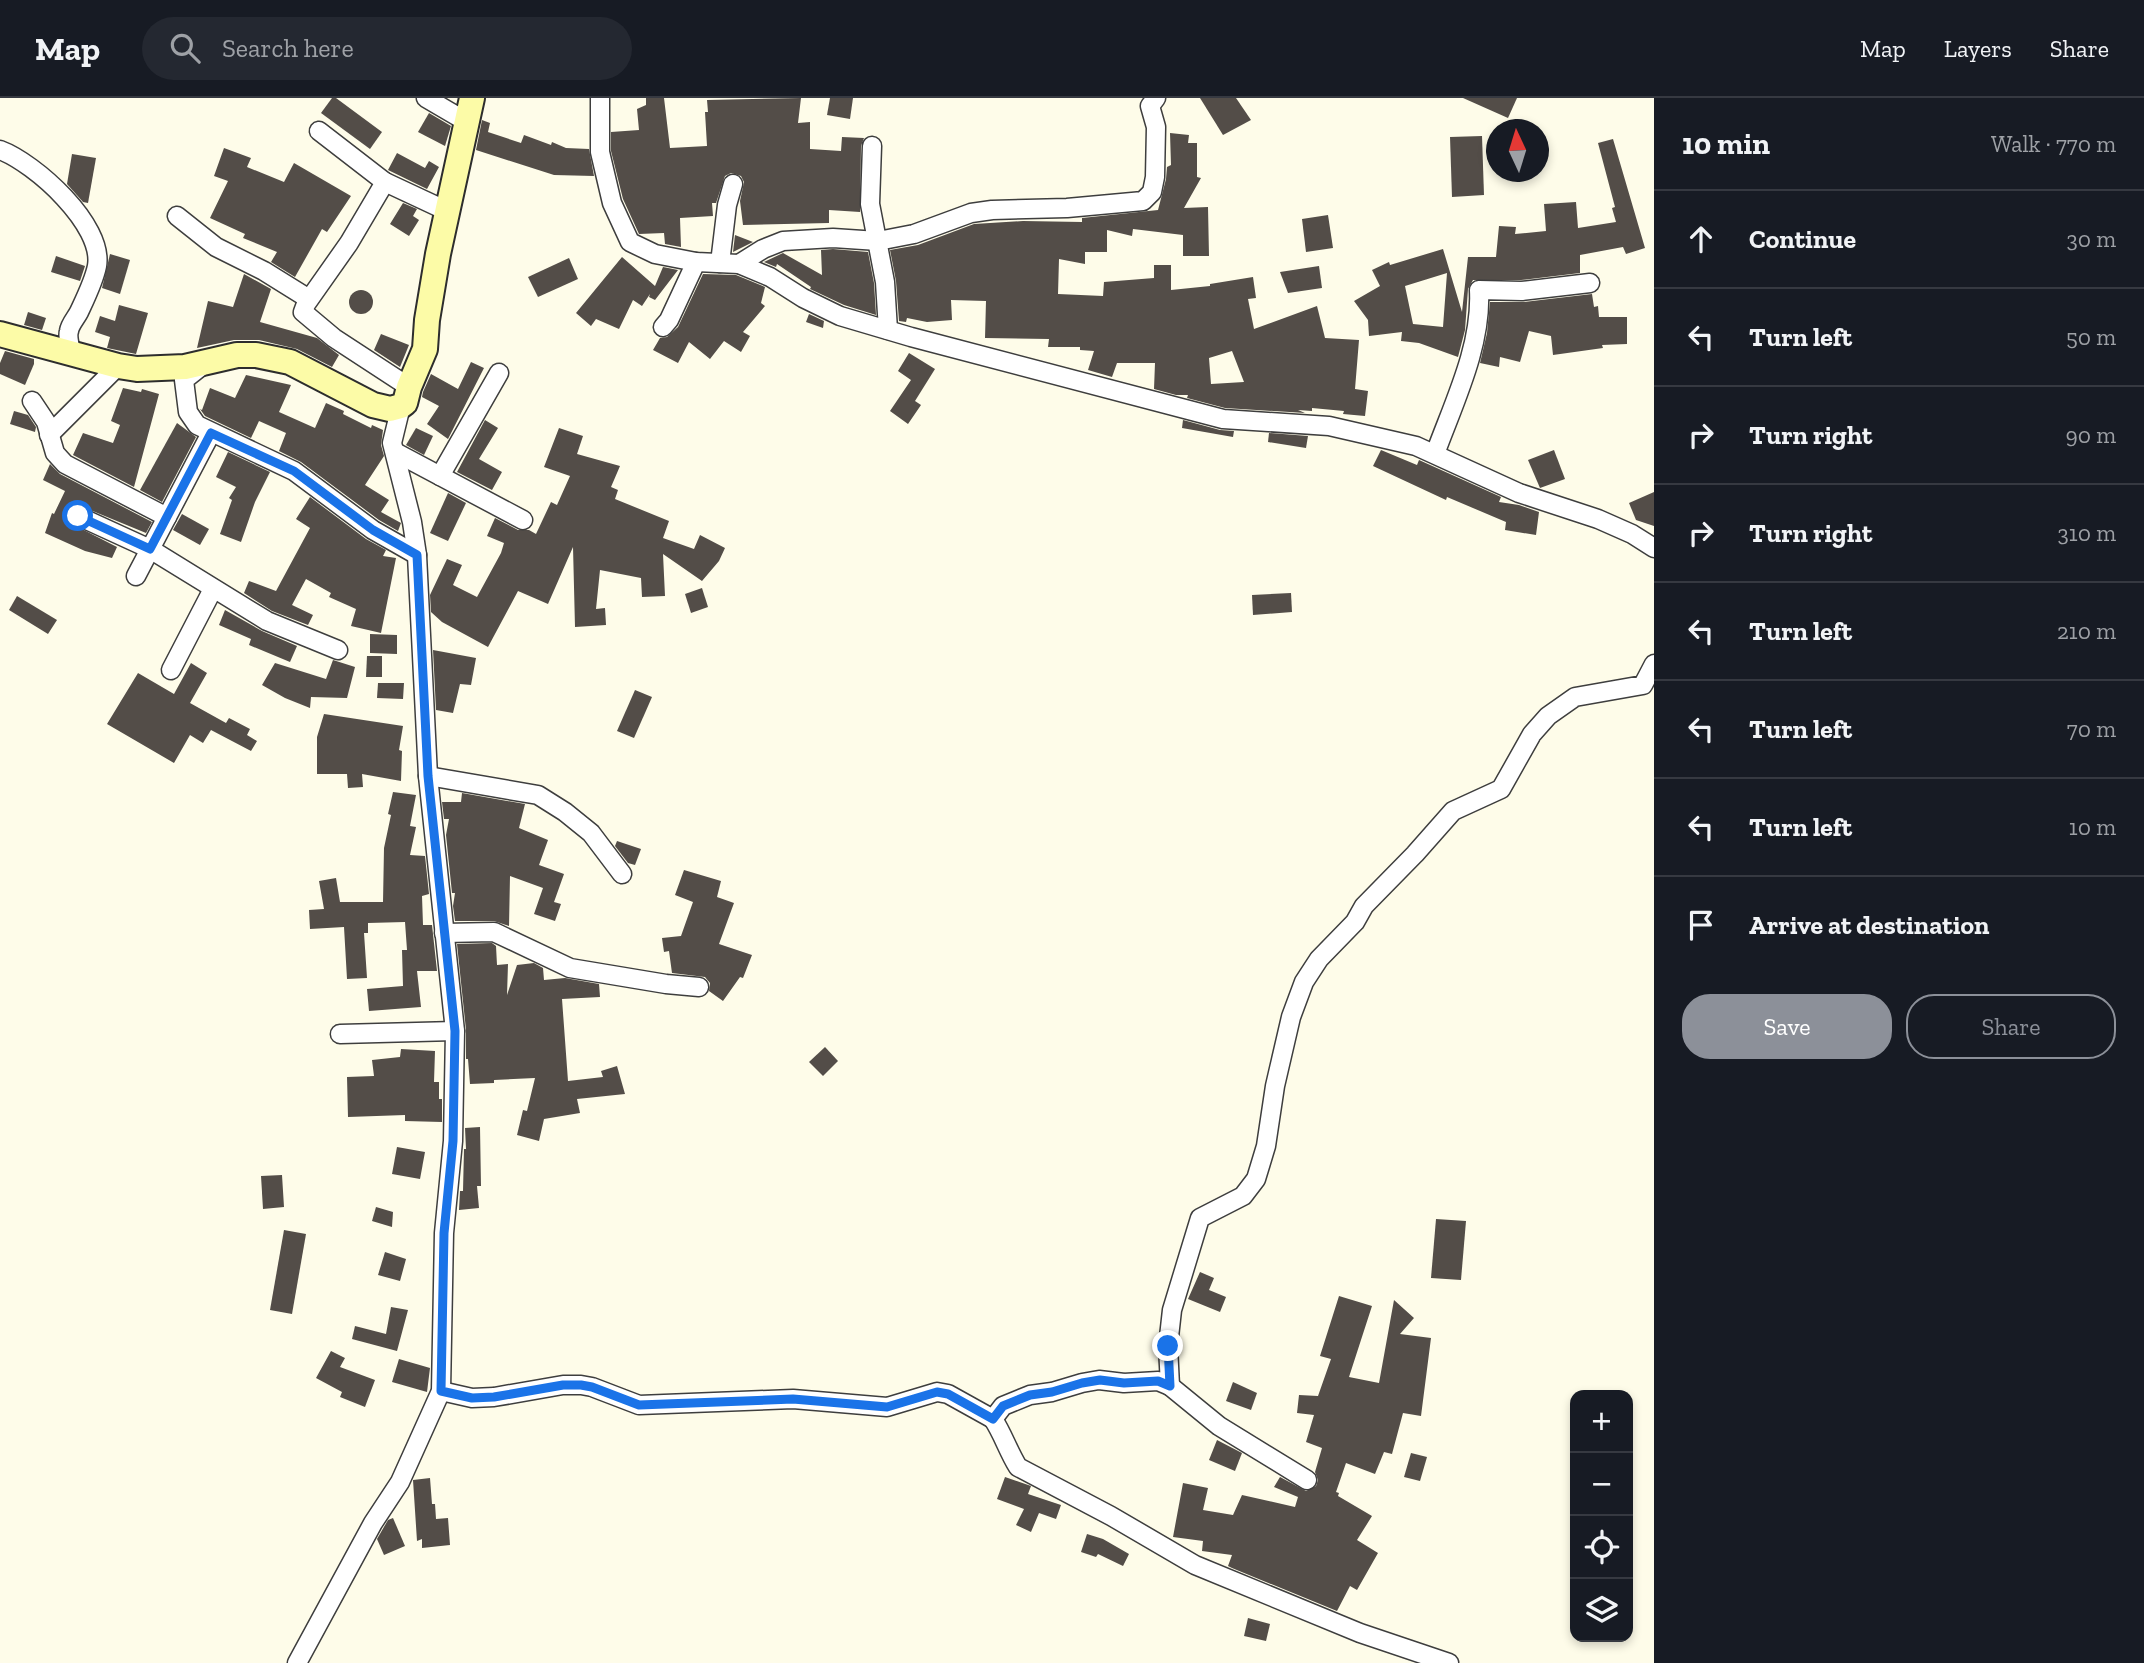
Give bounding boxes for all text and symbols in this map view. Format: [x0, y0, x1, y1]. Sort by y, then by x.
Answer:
search box [142, 17, 632, 80]
text: Map [35, 29, 100, 68]
icon: search [166, 29, 204, 67]
text: Search here [222, 32, 354, 64]
text: Map [1860, 34, 1906, 63]
text: Layers [1944, 34, 2012, 63]
text: Share [2050, 34, 2109, 63]
north arrow [1486, 119, 1549, 182]
text: 10 min [1682, 126, 1770, 162]
text: Walk · 770 m [1991, 130, 2116, 158]
icon: ahead [1682, 220, 1720, 258]
text: Continue [1749, 223, 1856, 255]
text: 30 m [2066, 225, 2116, 253]
icon: left [1682, 318, 1720, 356]
text: Turn left [1749, 321, 1852, 353]
text: 50 m [2066, 323, 2116, 351]
icon: right [1682, 416, 1720, 454]
text: Turn right [1749, 419, 1872, 451]
text: 90 m [2065, 421, 2116, 449]
route start [62, 500, 93, 531]
icon: right [1682, 514, 1720, 552]
text: Turn right [1749, 517, 1872, 549]
text: 310 m [2058, 519, 2116, 547]
icon: left [1682, 612, 1720, 650]
text: Turn left [1749, 615, 1852, 647]
text: 210 m [2057, 617, 2116, 645]
icon: left [1682, 710, 1720, 748]
text: Turn left [1749, 713, 1852, 745]
text: 70 m [2067, 715, 2116, 743]
icon: left [1682, 808, 1720, 846]
text: Turn left [1749, 811, 1852, 843]
text: 10 m [2069, 813, 2116, 841]
icon: arrive [1682, 906, 1720, 944]
text: Arrive at destination [1749, 909, 1989, 941]
button: Save [1682, 994, 1892, 1059]
button: Share [1906, 994, 2116, 1059]
route end [1152, 1330, 1183, 1361]
map controls [1570, 1390, 1633, 1642]
button: + [1570, 1390, 1633, 1453]
button: − [1570, 1453, 1633, 1516]
button: locate [1570, 1516, 1633, 1579]
button: layers [1570, 1579, 1633, 1642]

